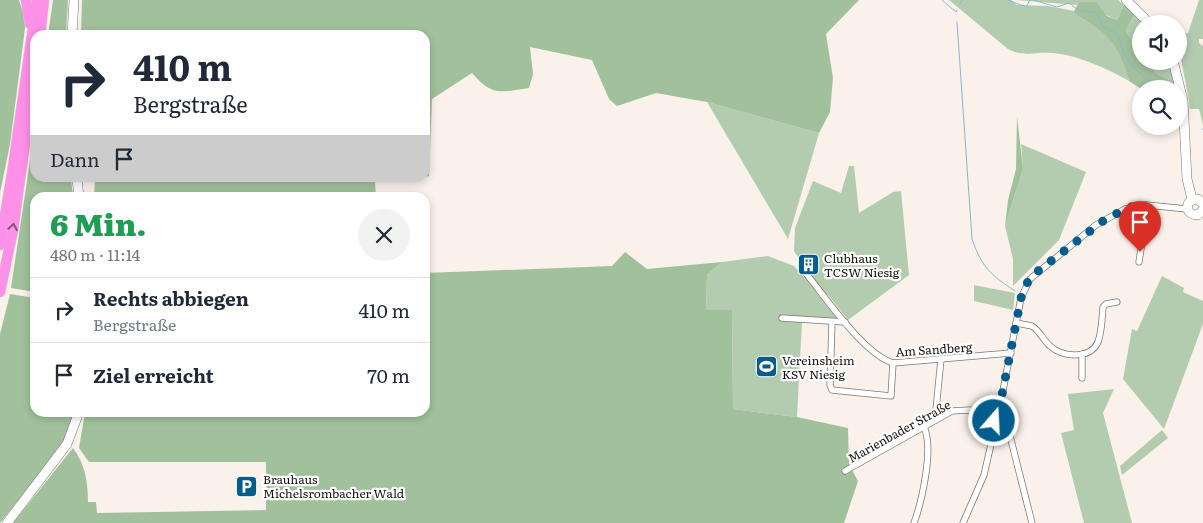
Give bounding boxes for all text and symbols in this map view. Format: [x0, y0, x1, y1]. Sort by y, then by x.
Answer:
map controls [1132, 15, 1187, 135]
button: sound [1132, 15, 1187, 70]
text: 410 m [133, 40, 232, 92]
icon: right [50, 50, 115, 115]
button: search [1132, 80, 1187, 135]
text: Bergstraße [133, 87, 248, 120]
text: Dann [50, 145, 100, 173]
icon: arrive [110, 145, 138, 173]
text: 6 Min. [50, 201, 146, 245]
pin [1119, 201, 1161, 252]
icon: arrive [1126, 208, 1154, 236]
button: close [358, 209, 410, 261]
one-way arrow [8, 223, 18, 232]
text: 480 m · 11:14 [50, 242, 140, 266]
place label: Clubhaus TCSW Niesig [824, 249, 900, 281]
building icon: Clubhaus TCSW Niesig [796, 253, 820, 277]
text: Rechts abbiegen [93, 284, 249, 312]
icon: right [50, 296, 78, 324]
text: 410 m [359, 296, 410, 324]
text: Bergstraße [93, 312, 176, 336]
street label: Am Sandberg [895, 337, 973, 361]
place label: Vereinsheim KSV Niesig [782, 351, 855, 383]
sports icon: Vereinsheim KSV Niesig [754, 355, 778, 379]
icon: arrive [50, 361, 78, 389]
text: Ziel erreicht [93, 361, 214, 389]
text: 70 m [367, 361, 410, 389]
position arrow [967, 394, 1019, 446]
street label: Marienbader Straße [844, 395, 954, 467]
place label: Brauhaus Michelsrombacher Wald [263, 470, 405, 502]
parking icon: Brauhaus Michelsrombacher Wald [235, 474, 259, 498]

